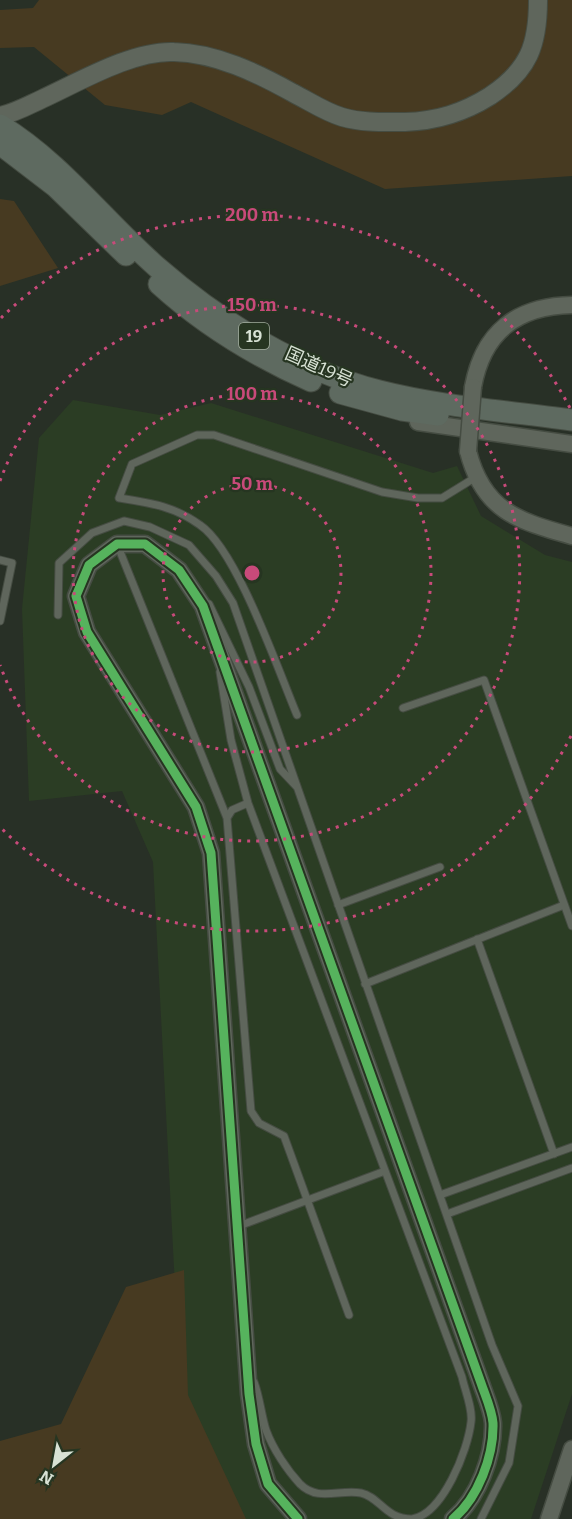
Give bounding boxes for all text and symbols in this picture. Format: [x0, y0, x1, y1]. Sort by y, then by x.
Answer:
text: 200 m [225, 204, 279, 226]
text: 150 m [227, 294, 277, 316]
road number: 19 [239, 323, 269, 349]
street label: 国道19号 [282, 342, 356, 392]
text: 100 m [226, 383, 278, 405]
text: 50 m [231, 473, 273, 495]
centre of rings [242, 563, 262, 583]
north arrow [24, 1435, 84, 1495]
text: N [36, 1466, 57, 1489]

